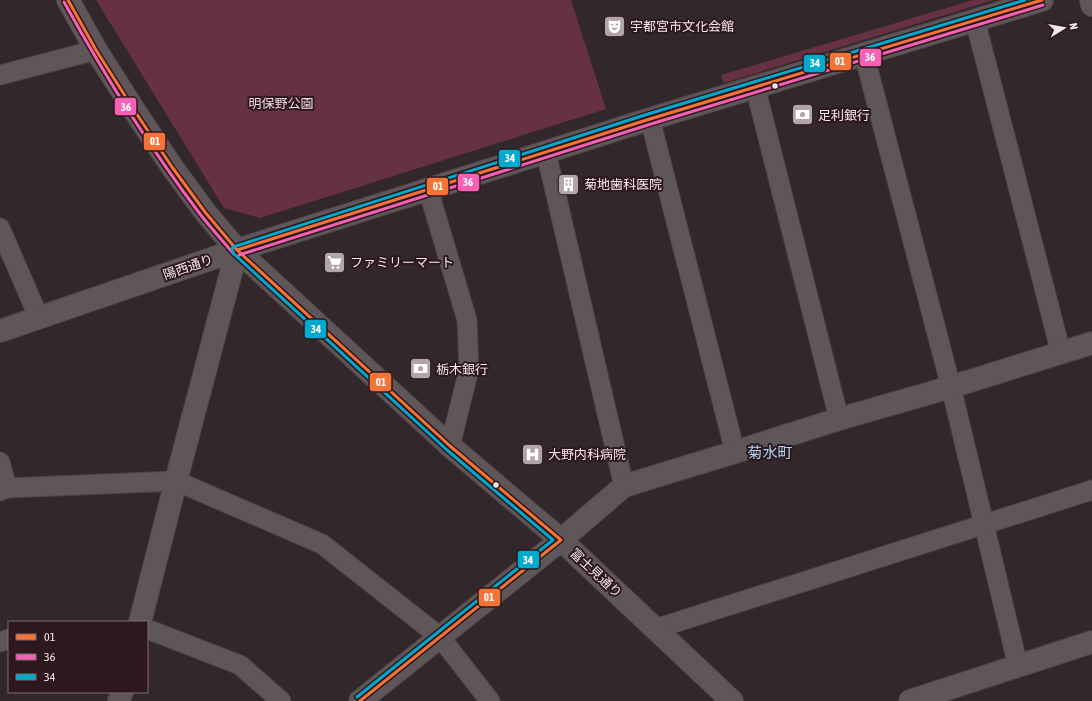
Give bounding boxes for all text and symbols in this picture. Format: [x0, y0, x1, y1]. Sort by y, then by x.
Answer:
north arrow [1044, 8, 1084, 48]
theatre icon: 宇都宮市文化会館 [602, 13, 628, 39]
place label: 宇都宮市文化会館 [630, 19, 734, 34]
text: N [1067, 22, 1080, 30]
line badge: 36 [859, 48, 882, 67]
text: 36 [865, 51, 875, 63]
line badge: 01 [829, 52, 852, 71]
line badge: 34 [803, 54, 826, 73]
text: 01 [835, 55, 845, 67]
text: 34 [810, 57, 820, 69]
unlabelled marker [770, 81, 780, 91]
park label: 明保野公園 [248, 96, 314, 111]
line badge: 36 [114, 97, 137, 116]
text: 36 [121, 101, 131, 113]
bank icon: 足利銀行 [789, 102, 815, 128]
place label: 足利銀行 [818, 108, 870, 123]
line badge: 01 [143, 132, 166, 151]
text: 01 [150, 135, 160, 147]
line badge: 34 [498, 149, 521, 168]
text: 34 [505, 152, 515, 164]
building icon: 菊地歯科医院 [555, 171, 581, 197]
line badge: 36 [457, 173, 480, 192]
text: 36 [463, 176, 473, 188]
line badge: 01 [426, 177, 449, 196]
place label: 菊地歯科医院 [584, 177, 662, 192]
text: 01 [433, 180, 443, 192]
supermarket icon: ファミリーマート [322, 249, 348, 275]
street label: 陽西通り [161, 251, 215, 283]
place label: ファミリーマート [350, 255, 454, 270]
line badge: 34 [304, 319, 327, 339]
text: 34 [311, 323, 321, 335]
bank icon: 栃木銀行 [408, 356, 434, 382]
place label: 栃木銀行 [436, 362, 488, 377]
line badge: 01 [369, 372, 392, 392]
text: 01 [376, 376, 386, 388]
hospital icon: 大野内科病院 [519, 441, 545, 467]
district label: 菊水町 [747, 444, 793, 461]
place label: 大野内科病院 [548, 447, 626, 462]
unlabelled marker [491, 480, 501, 490]
street label: 富士見通り [567, 545, 625, 601]
line badge: 34 [517, 550, 540, 569]
text: 34 [523, 554, 533, 566]
line badge: 01 [478, 588, 501, 607]
text: 01 [484, 591, 494, 603]
legend [8, 621, 148, 693]
text: 01 [44, 630, 56, 644]
text: 36 [44, 650, 56, 664]
text: 34 [44, 670, 56, 684]

